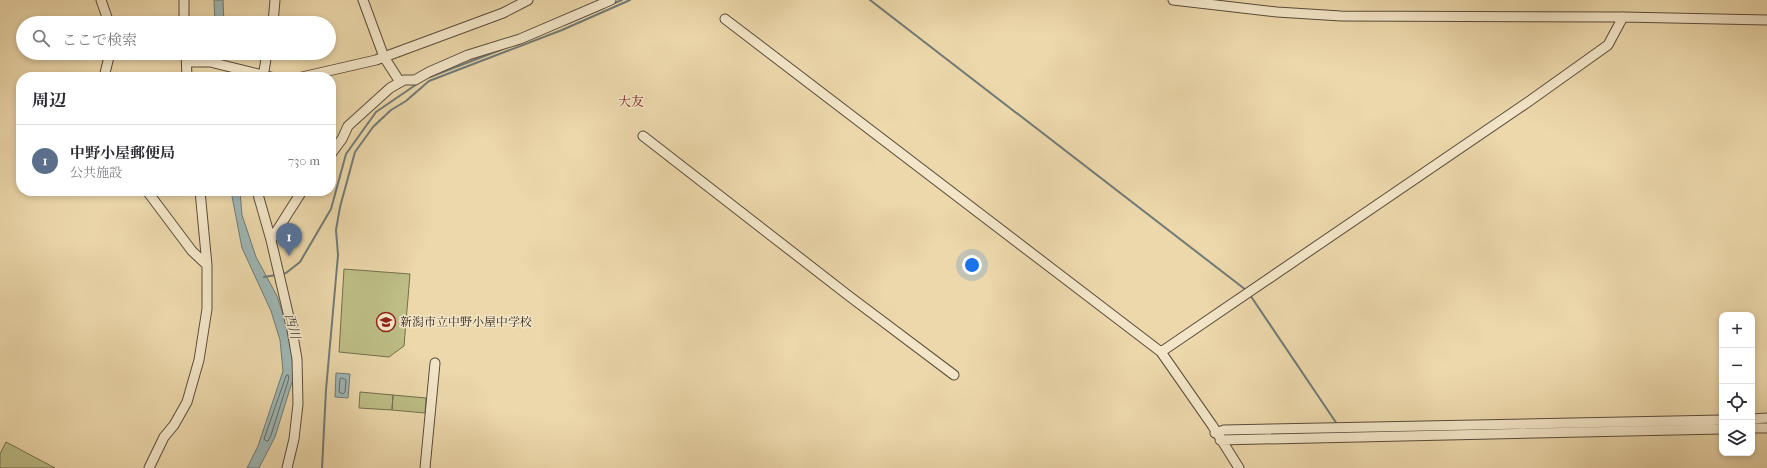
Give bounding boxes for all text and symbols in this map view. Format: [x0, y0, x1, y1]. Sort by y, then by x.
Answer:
search box [16, 16, 336, 60]
icon: search [30, 27, 52, 49]
text: ここで検索 [62, 31, 137, 49]
text: 周辺 [32, 90, 66, 110]
district label: 大友 [618, 94, 644, 109]
text: 中野小屋郵便局 [70, 144, 175, 162]
text: 1 [43, 153, 47, 168]
text: 730 m [288, 153, 320, 168]
text: 公共施設 [70, 165, 122, 180]
pin: 1 [276, 223, 302, 256]
your location [962, 255, 982, 275]
school or university icon: 新潟市立中野小屋中学校 [375, 311, 397, 333]
water label: 西川 [282, 312, 304, 343]
map controls [1719, 312, 1755, 456]
button: + [1719, 312, 1755, 348]
place label: 新潟市立中野小屋中学校 [400, 315, 532, 329]
button: − [1719, 348, 1755, 384]
button: locate [1719, 384, 1755, 420]
button: layers [1719, 420, 1755, 456]

